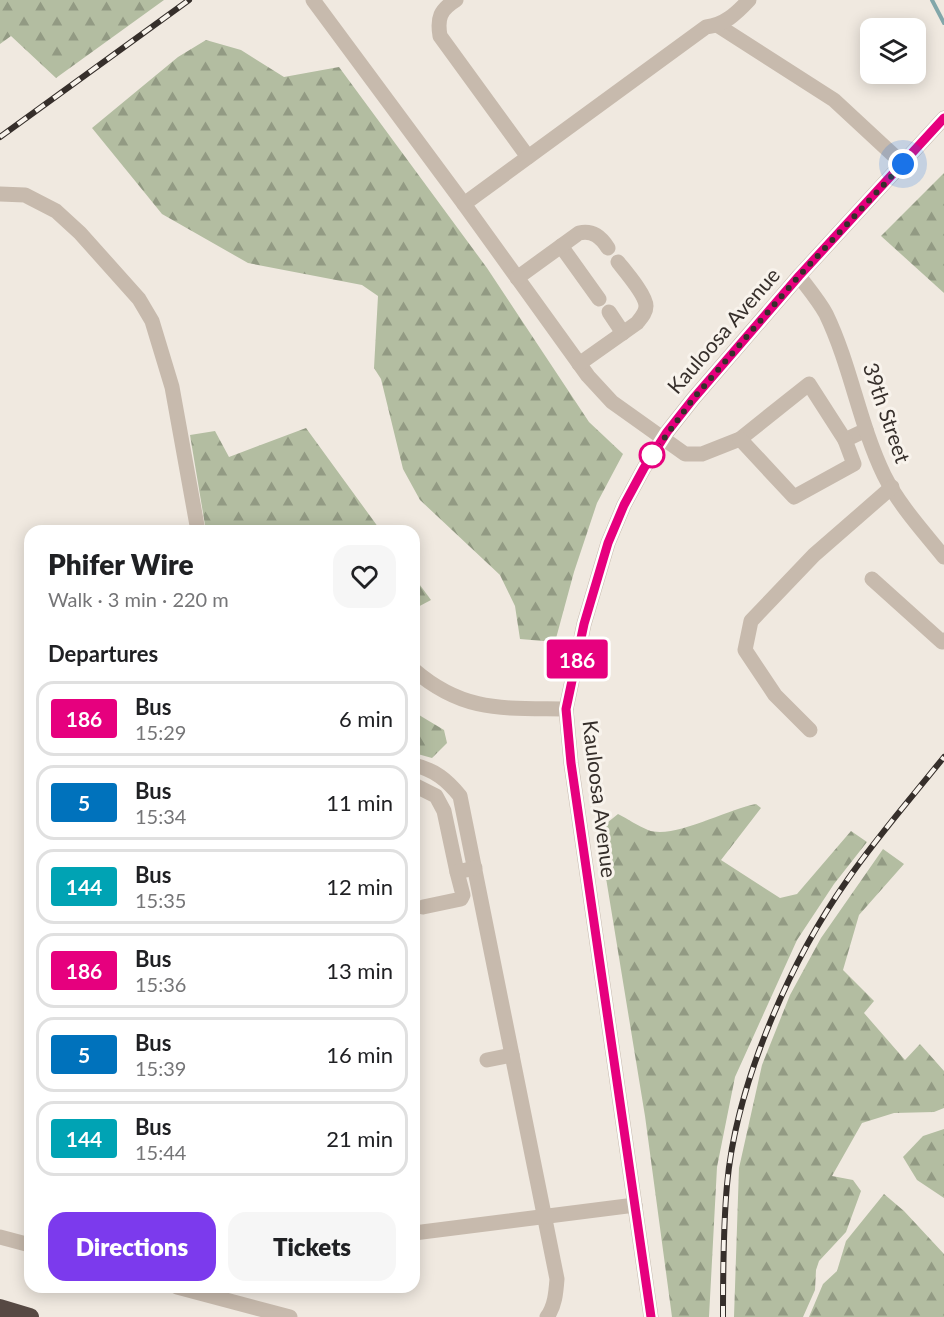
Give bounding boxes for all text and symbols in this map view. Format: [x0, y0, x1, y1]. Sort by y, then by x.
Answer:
map controls [860, 18, 926, 84]
button: layers [860, 18, 926, 84]
your location [888, 149, 918, 179]
street label: Kauloosa Avenue [661, 262, 784, 398]
street label: 39th Street [859, 359, 916, 466]
unlabelled marker [639, 442, 665, 468]
button: heart [333, 545, 396, 608]
text: Phifer Wire [48, 547, 194, 581]
text: Walk · 3 min · 220 m [48, 587, 229, 611]
text: Departures [48, 640, 158, 667]
line badge: 186 [542, 640, 612, 678]
text: 186 [559, 647, 595, 672]
text: Bus [135, 693, 171, 720]
text: 6 min [339, 705, 393, 732]
text: 186 [66, 706, 102, 731]
street label: Kauloosa Avenue [578, 719, 623, 879]
text: 15:29 [135, 720, 186, 744]
text: Bus [135, 777, 171, 804]
text: 11 min [326, 789, 393, 816]
text: 5 [78, 790, 90, 815]
text: 15:34 [135, 804, 186, 828]
text: Bus [135, 861, 171, 888]
text: 12 min [326, 873, 393, 900]
text: 144 [66, 874, 102, 899]
text: 15:35 [135, 888, 186, 912]
text: Bus [135, 945, 171, 972]
text: 13 min [326, 957, 393, 984]
text: 186 [66, 958, 102, 983]
text: 15:36 [135, 972, 186, 996]
text: Bus [135, 1029, 171, 1056]
text: 16 min [326, 1041, 393, 1068]
text: 5 [78, 1042, 90, 1067]
text: 15:39 [135, 1056, 186, 1080]
text: Bus [135, 1113, 171, 1140]
text: 21 min [326, 1125, 393, 1152]
text: 144 [66, 1126, 102, 1151]
text: 15:44 [135, 1140, 186, 1164]
button: Directions [48, 1212, 216, 1281]
button: Tickets [228, 1212, 396, 1281]

